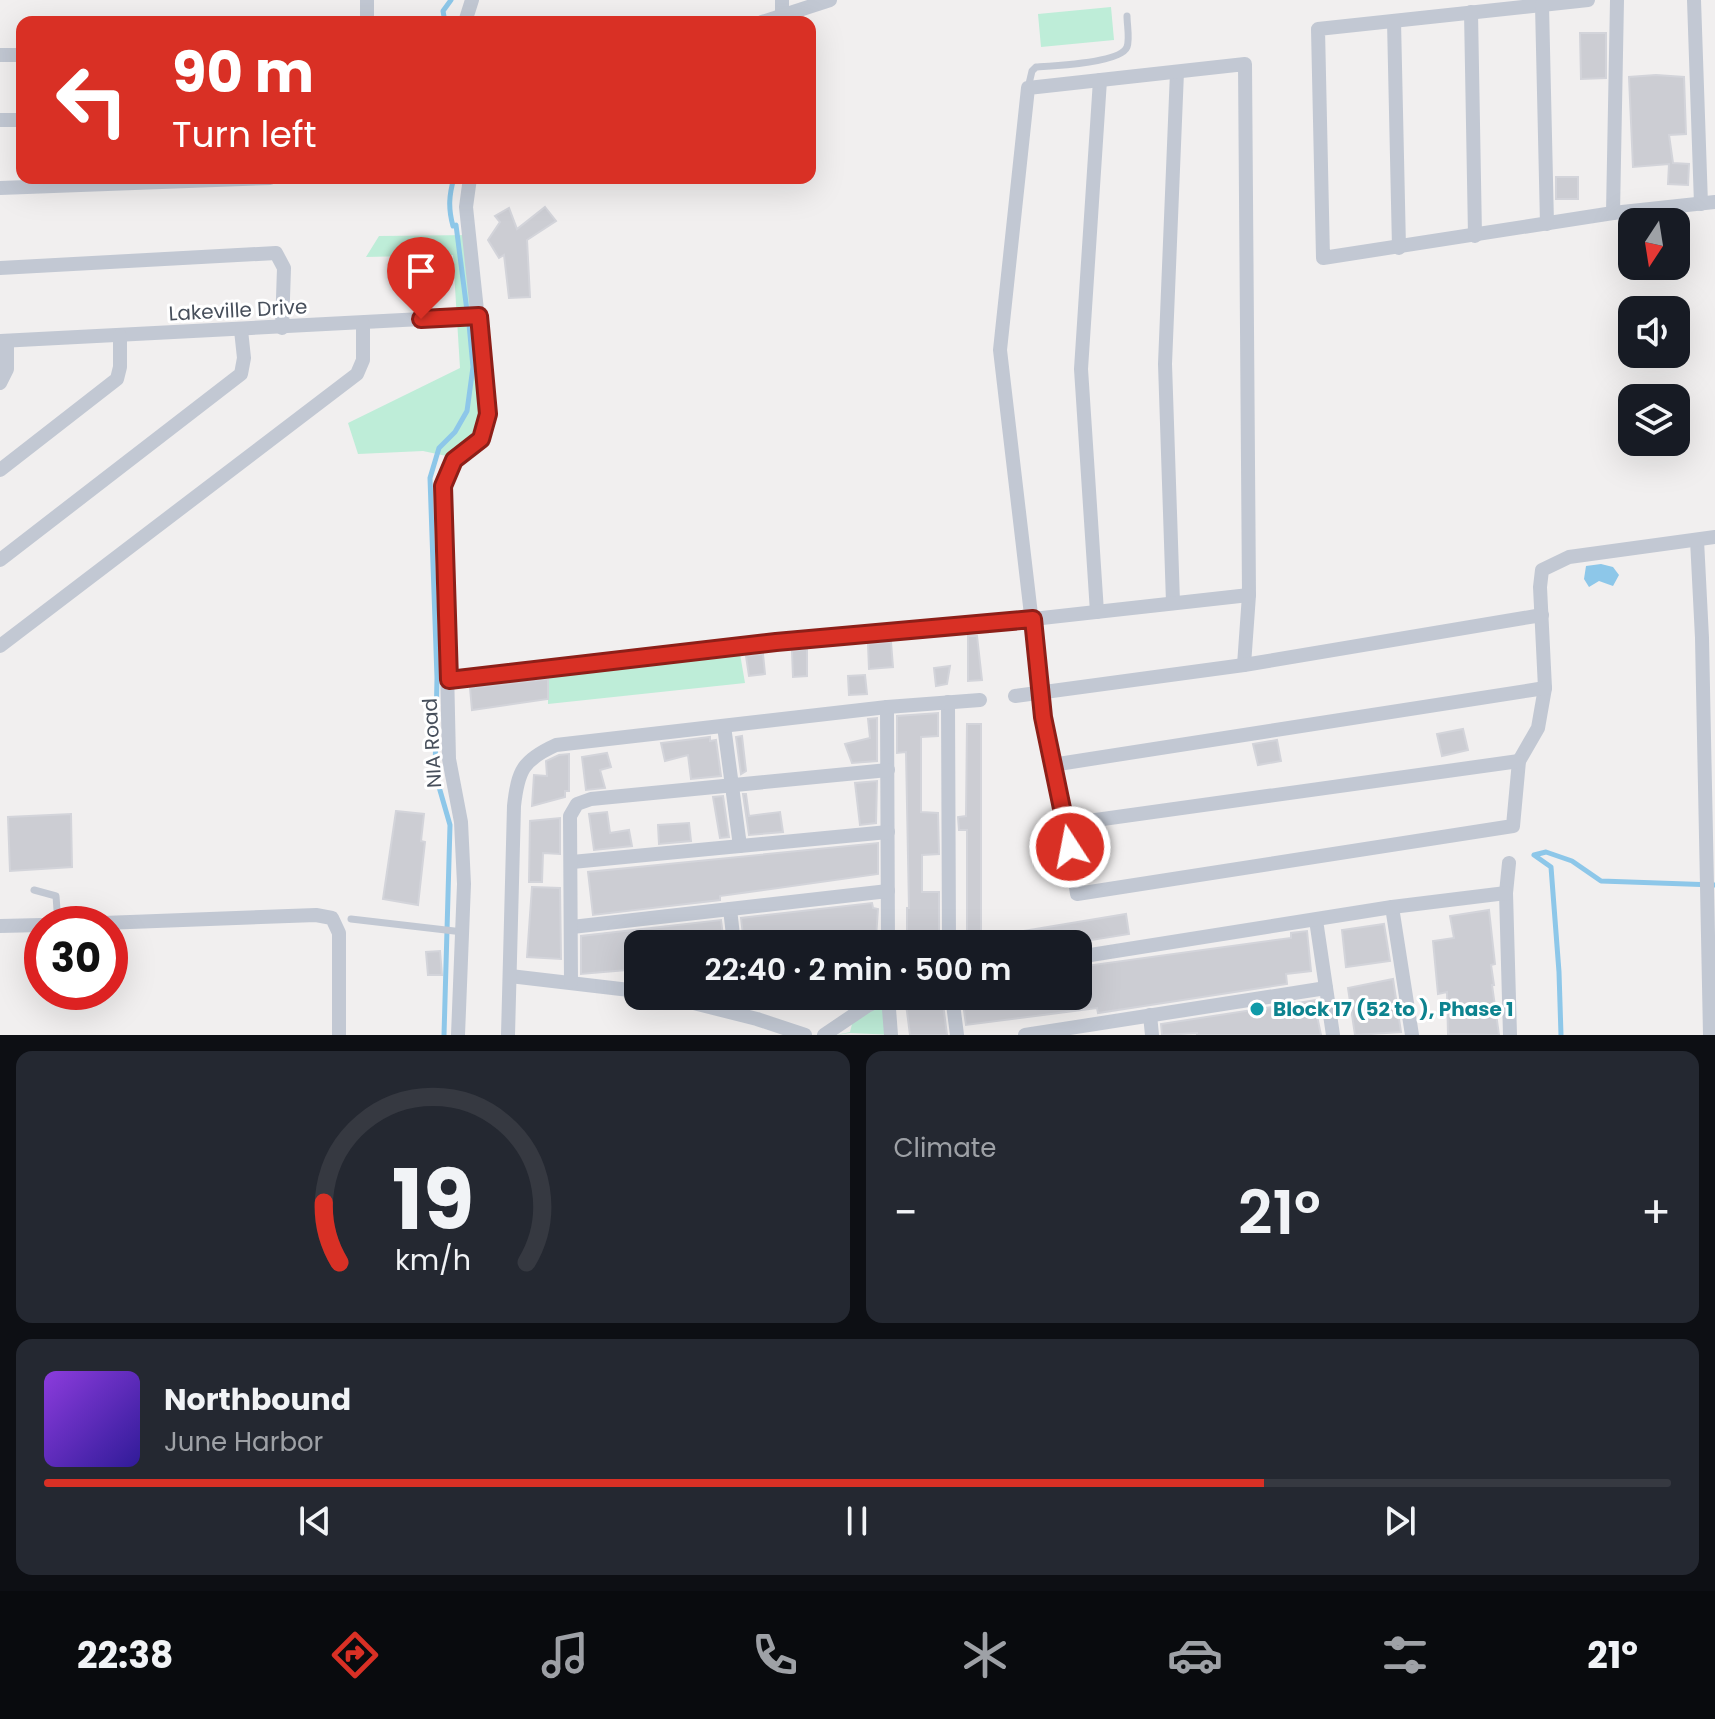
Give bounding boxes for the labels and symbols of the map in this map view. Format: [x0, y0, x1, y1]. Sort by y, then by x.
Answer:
north arrow [1618, 208, 1690, 280]
pin [387, 237, 455, 319]
street label: Lakeville Drive [168, 292, 308, 328]
street label: NIA Road [416, 697, 448, 789]
position arrow [1028, 805, 1112, 889]
speed limit sign: 30 [24, 906, 128, 1010]
place label: Block 17 (52 to ), Phase 1 [1273, 995, 1514, 1023]
marker: Block 17 (52 to ), Phase 1 [1248, 1000, 1266, 1018]

